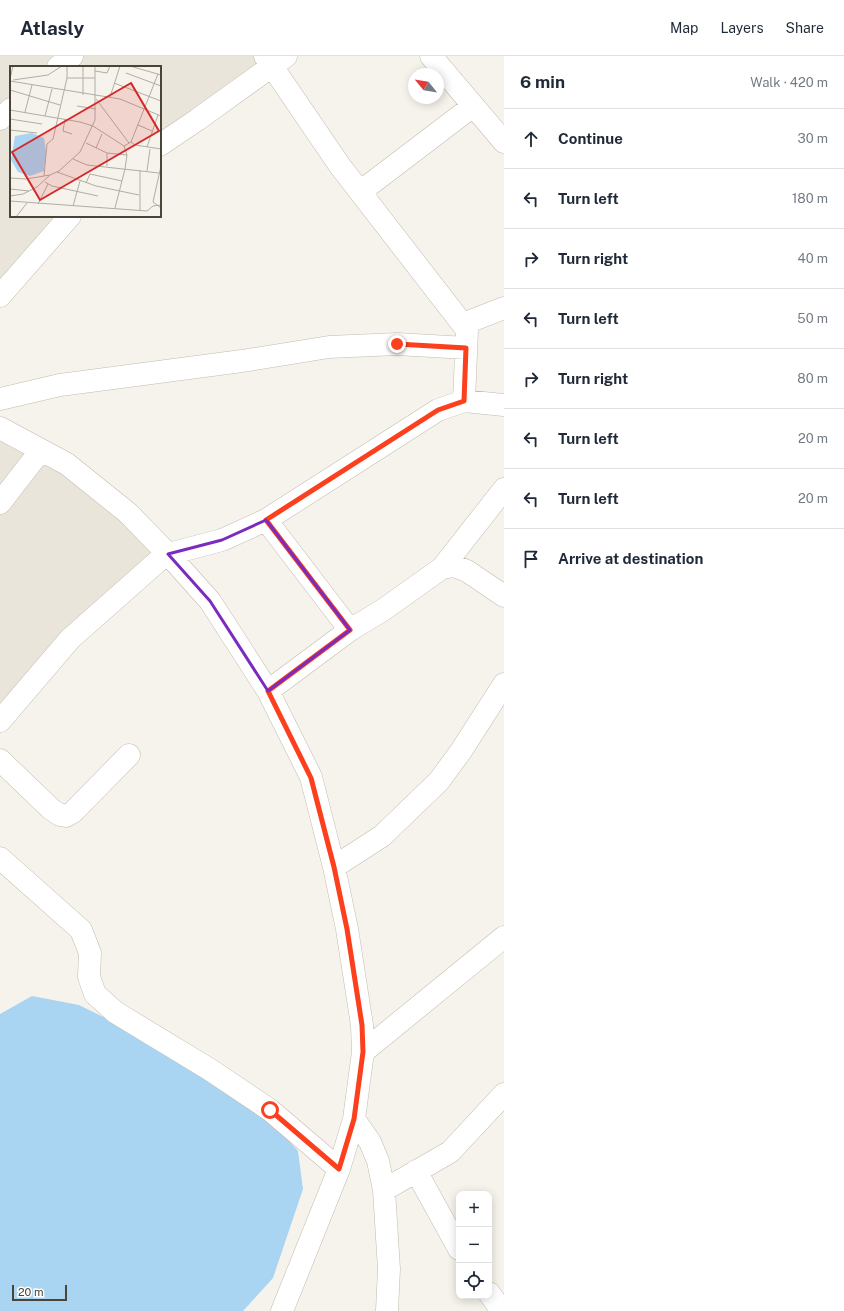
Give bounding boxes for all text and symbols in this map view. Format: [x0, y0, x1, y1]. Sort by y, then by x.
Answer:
text: Atlasly [20, 17, 84, 39]
text: Map [670, 20, 698, 36]
text: Layers [720, 20, 764, 36]
text: Share [786, 20, 824, 36]
inset map [10, 66, 161, 217]
north arrow [408, 68, 444, 104]
text: 6 min [520, 72, 565, 92]
text: Walk · 420 m [750, 75, 828, 90]
icon: ahead [520, 128, 542, 150]
text: Continue [558, 130, 623, 147]
text: 30 m [798, 131, 828, 146]
icon: left [520, 188, 542, 210]
text: Turn left [558, 190, 619, 207]
text: 180 m [792, 191, 828, 206]
icon: right [520, 248, 542, 270]
text: Turn right [558, 250, 628, 267]
text: 40 m [797, 251, 828, 266]
icon: left [520, 308, 542, 330]
text: Turn left [558, 310, 619, 327]
text: 50 m [797, 311, 828, 326]
route end [388, 335, 406, 353]
icon: right [520, 368, 542, 390]
text: Turn right [558, 370, 628, 387]
text: 80 m [797, 371, 828, 386]
icon: left [520, 428, 542, 450]
text: Turn left [558, 430, 619, 447]
text: 20 m [798, 431, 828, 446]
icon: left [520, 488, 542, 510]
text: Turn left [558, 490, 619, 507]
text: 20 m [798, 491, 828, 506]
icon: arrive [520, 548, 542, 570]
text: Arrive at destination [558, 550, 703, 567]
route start [261, 1101, 279, 1119]
map controls [456, 1191, 492, 1299]
button: + [456, 1191, 492, 1227]
button: − [456, 1227, 492, 1263]
button: locate [456, 1263, 492, 1299]
scale bar [12, 1283, 67, 1302]
text: 20 m [18, 1286, 43, 1298]

